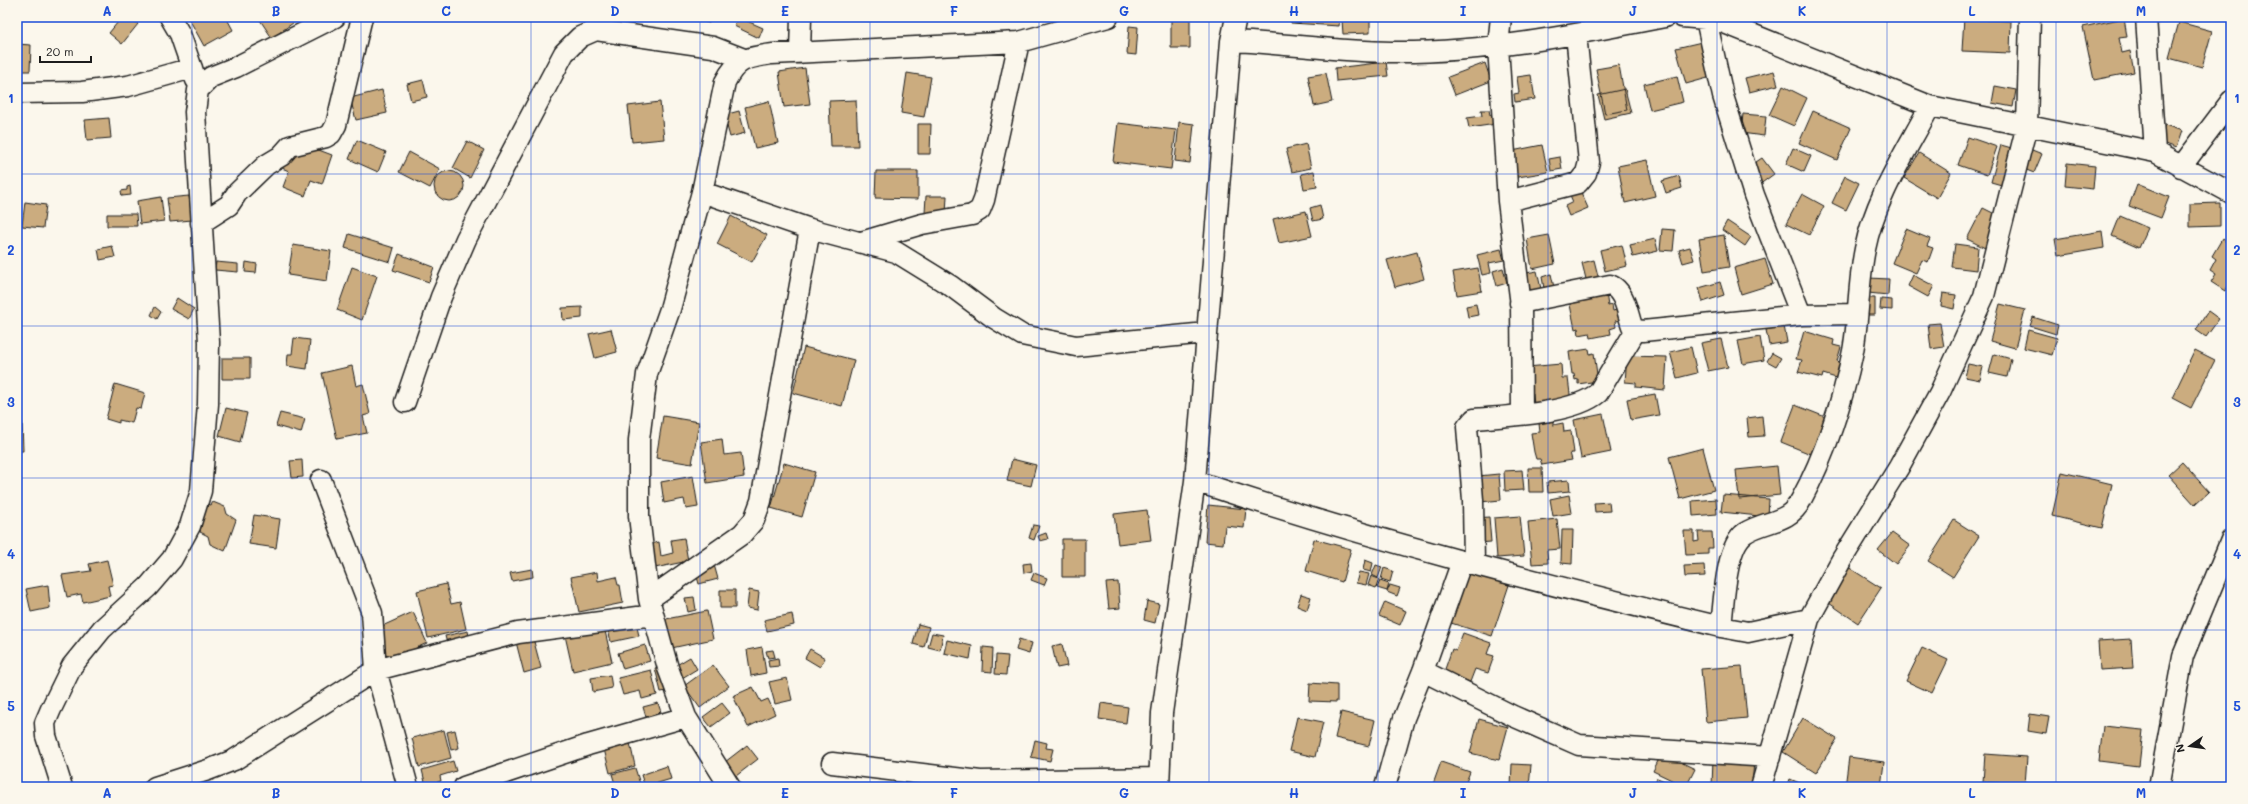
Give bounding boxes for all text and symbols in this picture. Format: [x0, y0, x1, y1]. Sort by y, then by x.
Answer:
text: A [102, 2, 112, 19]
text: B [272, 2, 281, 19]
text: C [441, 2, 451, 19]
text: D [610, 2, 620, 19]
text: E [781, 2, 789, 19]
text: F [950, 2, 958, 19]
text: G [1119, 2, 1129, 19]
text: H [1289, 2, 1299, 19]
text: I [1460, 2, 1467, 19]
text: J [1629, 2, 1637, 19]
text: K [1798, 2, 1807, 19]
text: L [1968, 2, 1976, 19]
text: M [2136, 2, 2146, 19]
scale bar [40, 38, 91, 64]
text: 20 m [46, 43, 74, 59]
text: 1 [8, 89, 14, 106]
text: 1 [2234, 89, 2240, 106]
text: 2 [7, 241, 15, 258]
text: 2 [2233, 241, 2241, 258]
text: 3 [7, 393, 15, 410]
text: 3 [2233, 393, 2241, 410]
text: 4 [7, 545, 15, 562]
text: 4 [2233, 545, 2241, 562]
text: 5 [7, 697, 15, 714]
text: 5 [2233, 697, 2241, 714]
north arrow [2170, 726, 2210, 766]
text: N [2172, 743, 2188, 754]
text: A [102, 784, 112, 801]
text: B [272, 784, 281, 801]
text: C [441, 784, 451, 801]
text: D [610, 784, 620, 801]
text: E [781, 784, 789, 801]
text: F [950, 784, 958, 801]
text: G [1119, 784, 1129, 801]
text: H [1289, 784, 1299, 801]
text: I [1460, 784, 1467, 801]
text: J [1629, 784, 1637, 801]
text: K [1798, 784, 1807, 801]
text: L [1968, 784, 1976, 801]
text: M [2136, 784, 2146, 801]

